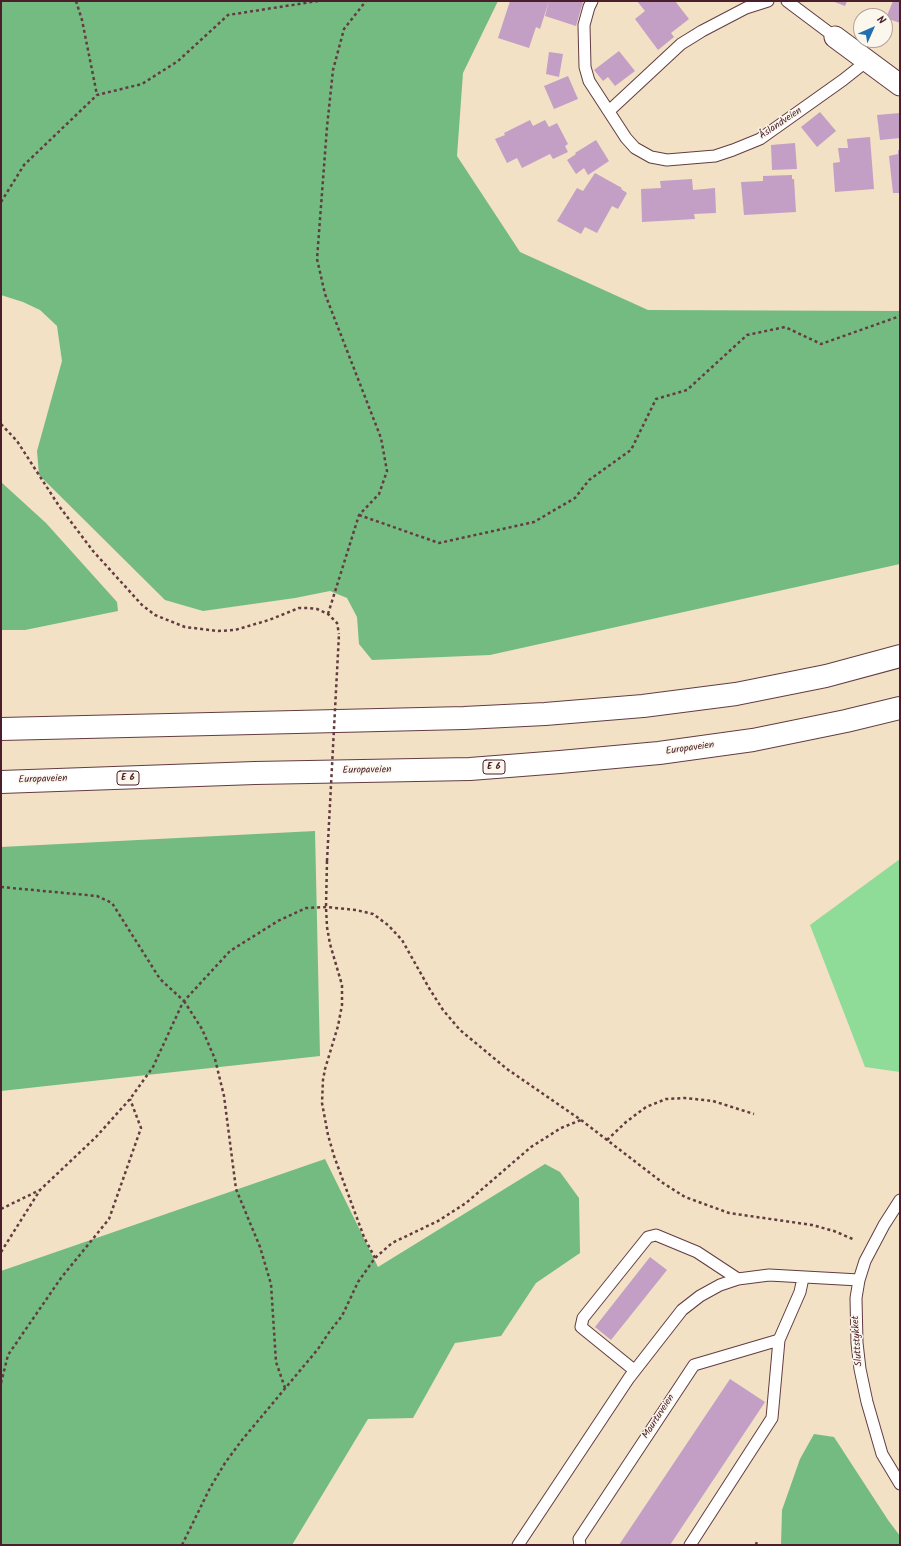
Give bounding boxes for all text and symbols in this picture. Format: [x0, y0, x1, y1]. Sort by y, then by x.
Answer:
north arrow [853, 8, 893, 48]
text: N [872, 11, 890, 29]
street label: Åslandveien [757, 105, 805, 143]
street label: Europaveien [665, 740, 715, 758]
road number: E 6 [483, 760, 505, 774]
street label: Europaveien [342, 765, 392, 777]
road number: E 6 [117, 771, 139, 785]
street label: Europaveien [18, 773, 68, 787]
street label: Sluttstykket [850, 1315, 866, 1367]
street label: Maurtuveien [640, 1393, 678, 1441]

